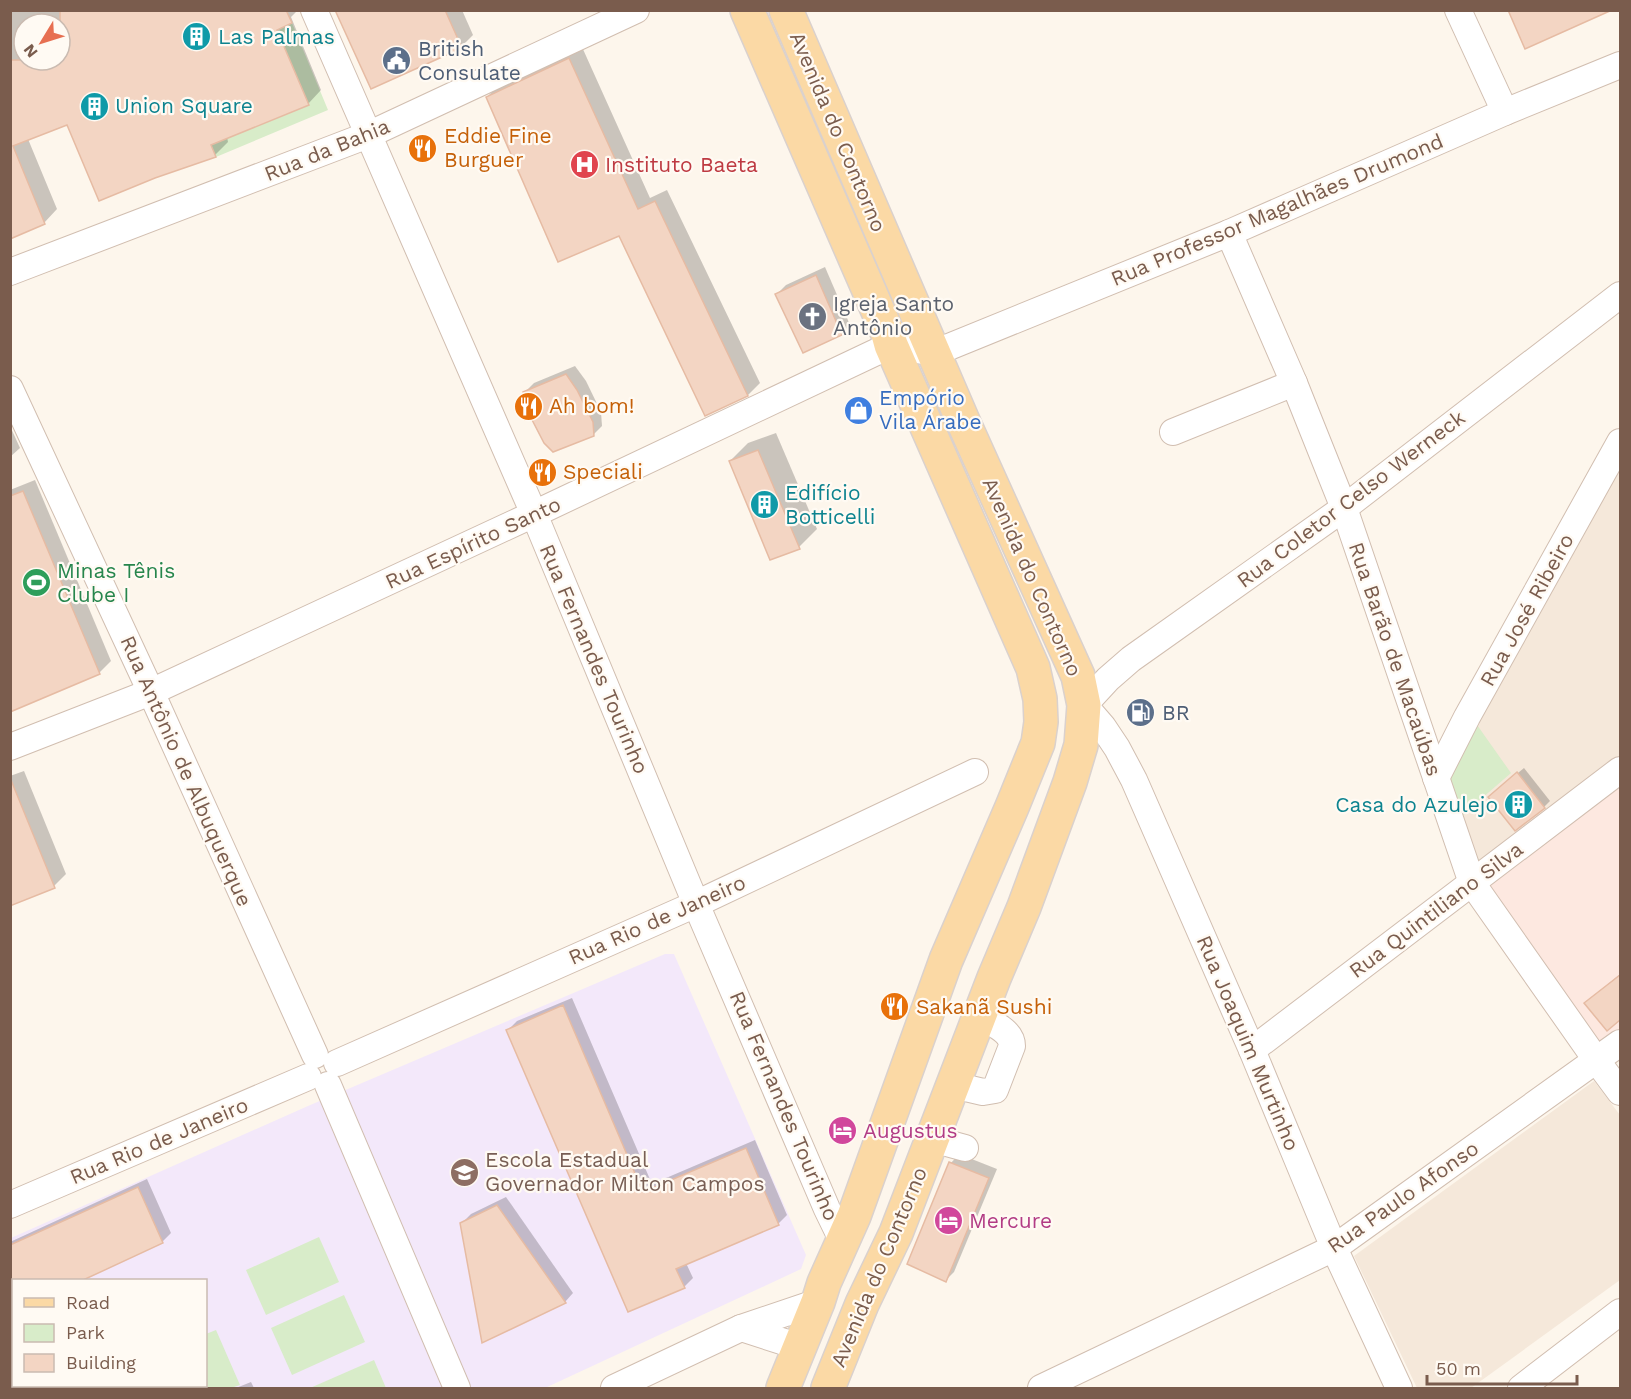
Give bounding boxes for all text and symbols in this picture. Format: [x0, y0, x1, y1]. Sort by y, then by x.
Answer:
north arrow [12, 12, 72, 72]
building icon: Las Palmas [181, 21, 213, 53]
place label: Las Palmas [218, 24, 335, 49]
street label: Avenida do Contorno [785, 28, 892, 236]
place label: British Consulate [418, 36, 521, 85]
text: N [19, 40, 42, 61]
public building icon: British Consulate [381, 45, 413, 77]
building icon: Union Square [78, 90, 110, 122]
place label: Union Square [115, 93, 253, 118]
street label: Rua da Bahia [260, 113, 393, 186]
place label: Eddie Fine Burguer [444, 123, 552, 172]
street label: Rua Professor Magalhães Drumond [1107, 128, 1447, 291]
restaurant icon: Eddie Fine Burguer [407, 132, 439, 164]
hospital icon: Instituto Baeta [568, 149, 600, 181]
place label: Instituto Baeta [605, 152, 758, 177]
place label: Igreja Santo Antônio [833, 291, 954, 340]
church icon: Igreja Santo Antônio [796, 300, 828, 332]
place label: Empório Vila Árabe [879, 385, 982, 434]
restaurant icon: Ah bom! [512, 390, 544, 422]
place label: Ah bom! [549, 393, 635, 418]
shop icon: Empório Vila Árabe [842, 394, 874, 426]
street label: Rua Coletor Celso Werneck [1232, 405, 1470, 593]
restaurant icon: Speciali [526, 456, 558, 488]
place label: Speciali [563, 459, 643, 484]
street label: Avenida do Contorno [977, 474, 1088, 680]
place label: Edifício Botticelli [785, 480, 875, 529]
building icon: Edifício Botticelli [748, 489, 780, 521]
street label: Rua Espírito Santo [381, 491, 564, 594]
street label: Rua José Ribeiro [1474, 529, 1579, 690]
street label: Rua Barão de Macaúbas [1344, 539, 1447, 779]
street label: Rua Fernandes Tourinho [535, 540, 654, 777]
place label: Minas Tênis Clube I [57, 558, 175, 607]
sports icon: Minas Tênis Clube I [20, 567, 52, 599]
street label: Rua Antônio de Albuquerque [115, 632, 258, 910]
fuel station icon: BR [1125, 697, 1157, 729]
place label: BR [1162, 700, 1190, 725]
building icon: Casa do Azulejo [1503, 789, 1535, 821]
place label: Casa do Azulejo [1335, 792, 1498, 817]
street label: Rua Quintiliano Silva [1344, 836, 1528, 983]
street label: Rua Rio de Janeiro [564, 869, 749, 970]
street label: Rua Joaquim Murtinho [1192, 931, 1305, 1154]
street label: Rua Fernandes Tourinho [725, 987, 844, 1224]
restaurant icon: Sakanã Sushi [879, 991, 911, 1023]
place label: Sakanã Sushi [916, 994, 1052, 1019]
street label: Rua Rio de Janeiro [66, 1092, 252, 1189]
hotel icon: Augustus [826, 1115, 858, 1147]
place label: Augustus [863, 1118, 958, 1143]
street label: Rua Paulo Afonso [1322, 1135, 1483, 1258]
place label: Escola Estadual Governador Milton Campos [485, 1147, 765, 1196]
school or university icon: Escola Estadual Governador Milton Campos [448, 1156, 480, 1188]
street label: Avenida do Contorno [825, 1163, 932, 1371]
hotel icon: Mercure [932, 1205, 964, 1237]
place label: Mercure [969, 1208, 1052, 1233]
legend [12, 1279, 207, 1387]
text: Road [66, 1292, 110, 1313]
text: Park [66, 1322, 105, 1343]
scale bar [1427, 1348, 1577, 1386]
text: Building [66, 1352, 136, 1373]
text: 50 m [1436, 1358, 1481, 1379]

